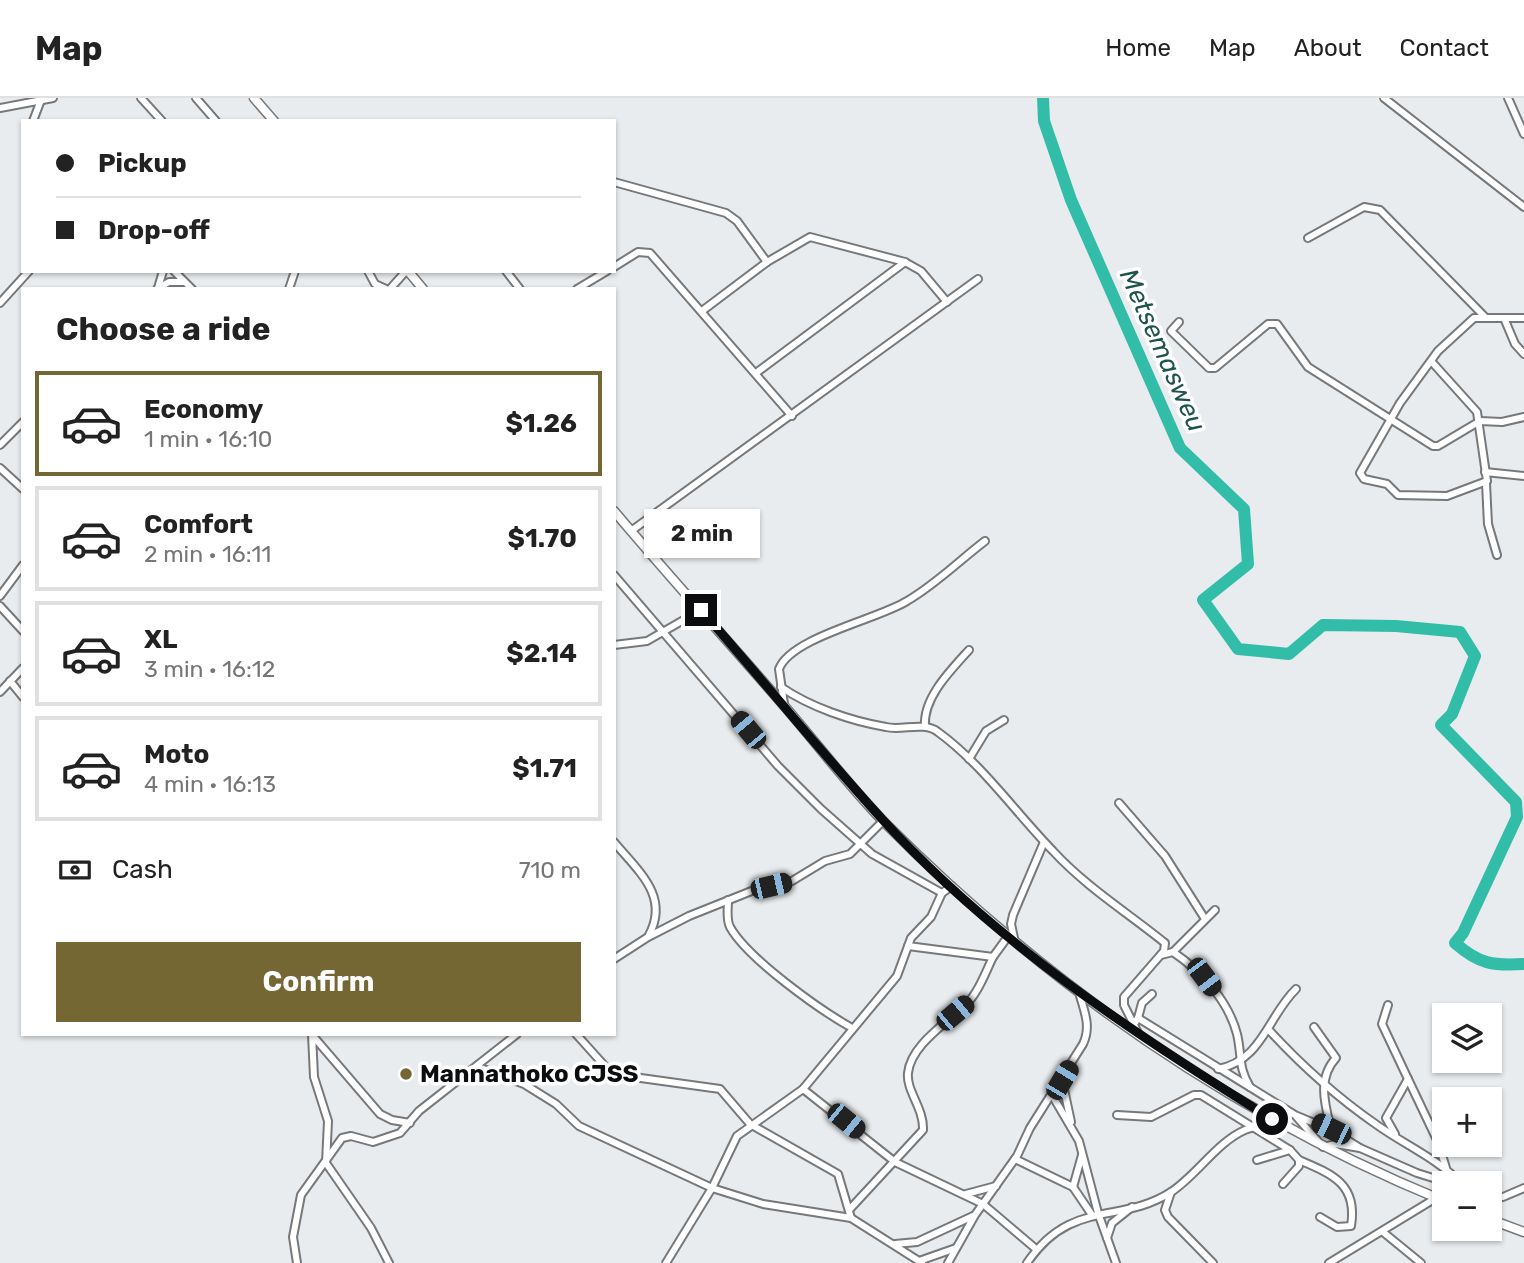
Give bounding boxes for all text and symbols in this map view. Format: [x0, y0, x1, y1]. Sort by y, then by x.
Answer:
text: Map [35, 29, 103, 68]
text: Home [1105, 34, 1171, 62]
text: Map [1209, 34, 1256, 62]
text: About [1294, 34, 1362, 62]
text: Contact [1400, 34, 1489, 62]
text: Pickup [98, 148, 187, 179]
text: Drop-off [98, 215, 210, 246]
water label: Metsemasweu [1113, 264, 1212, 436]
text: Choose a ride [56, 310, 270, 348]
icon: car [60, 392, 123, 455]
text: Economy [144, 394, 263, 425]
text: $1.26 [505, 408, 577, 439]
text: 1 min · 16:10 [144, 425, 272, 453]
icon: car [60, 507, 123, 570]
callout: 2 min [643, 508, 759, 558]
text: Comfort [144, 509, 253, 540]
text: 2 min [671, 519, 733, 547]
text: $1.70 [508, 523, 577, 554]
text: 2 min · 16:11 [144, 540, 271, 568]
route end [685, 594, 717, 626]
icon: car [60, 622, 123, 685]
text: XL [144, 624, 177, 655]
text: $2.14 [506, 638, 577, 669]
text: 3 min · 16:12 [144, 655, 275, 683]
car [727, 707, 770, 753]
icon: car [60, 737, 123, 800]
text: Moto [144, 739, 209, 770]
text: $1.71 [512, 753, 577, 784]
text: 4 min · 16:13 [144, 770, 276, 798]
icon: cash [56, 851, 94, 889]
text: Cash [112, 854, 173, 885]
text: 710 m [519, 856, 581, 884]
car [749, 871, 794, 901]
button: Confirm [56, 942, 581, 1022]
car [1183, 954, 1226, 1000]
car [933, 991, 978, 1035]
map controls [1432, 1003, 1502, 1241]
button: layers [1432, 1003, 1502, 1073]
car [1043, 1057, 1082, 1103]
place label: Mannathoko CJSS [420, 1060, 639, 1088]
marker: Mannathoko CJSS [398, 1066, 414, 1082]
button: + [1432, 1087, 1502, 1157]
car [824, 1100, 869, 1142]
route start [1256, 1103, 1288, 1135]
car [1308, 1110, 1355, 1148]
button: − [1432, 1171, 1502, 1241]

